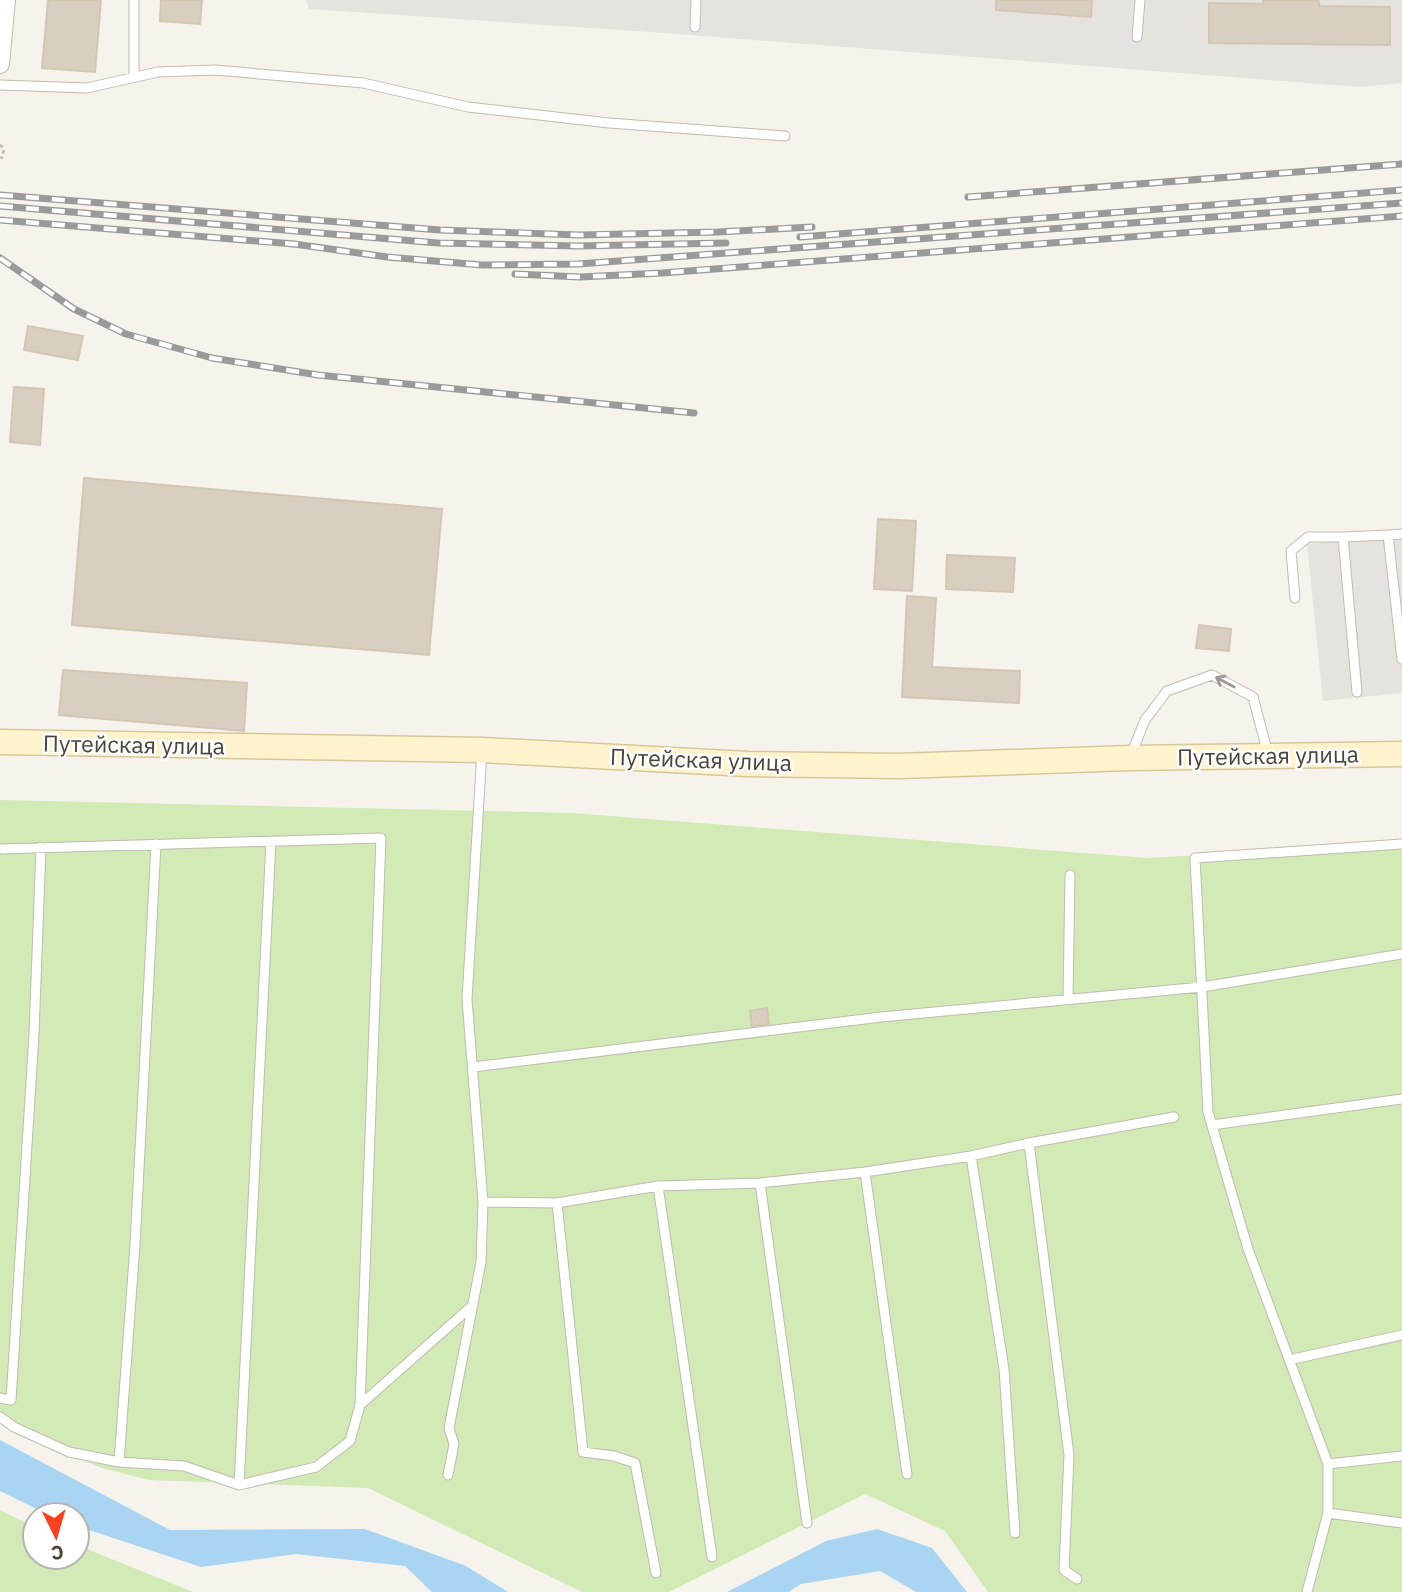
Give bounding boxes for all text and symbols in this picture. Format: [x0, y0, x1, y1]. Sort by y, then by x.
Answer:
one-way arrow [1215, 675, 1236, 688]
street label: Путейская улица [43, 727, 225, 761]
street label: Путейская улица [1177, 738, 1359, 772]
street label: Путейская улица [610, 741, 793, 777]
north arrow [21, 1501, 91, 1571]
text: С [50, 1540, 65, 1565]

